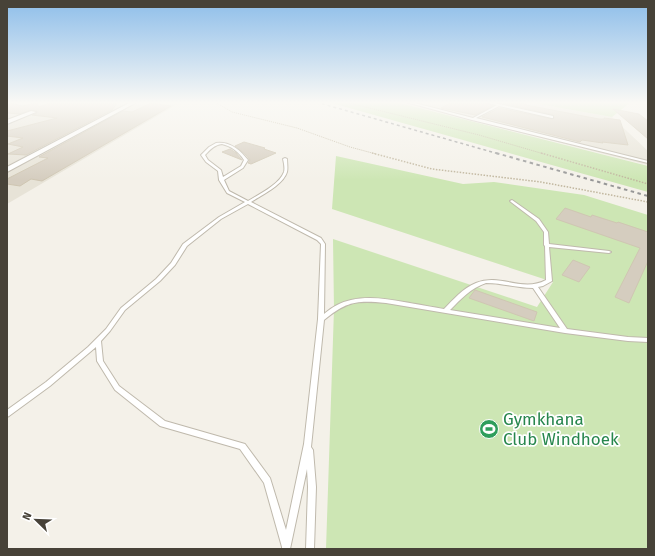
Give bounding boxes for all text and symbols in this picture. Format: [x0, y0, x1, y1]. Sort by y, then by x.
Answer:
place label: Gymkhana Club Windhoek [503, 409, 619, 450]
sports icon: Gymkhana Club Windhoek [478, 418, 500, 440]
north arrow [16, 500, 56, 540]
text: N [20, 510, 35, 522]

